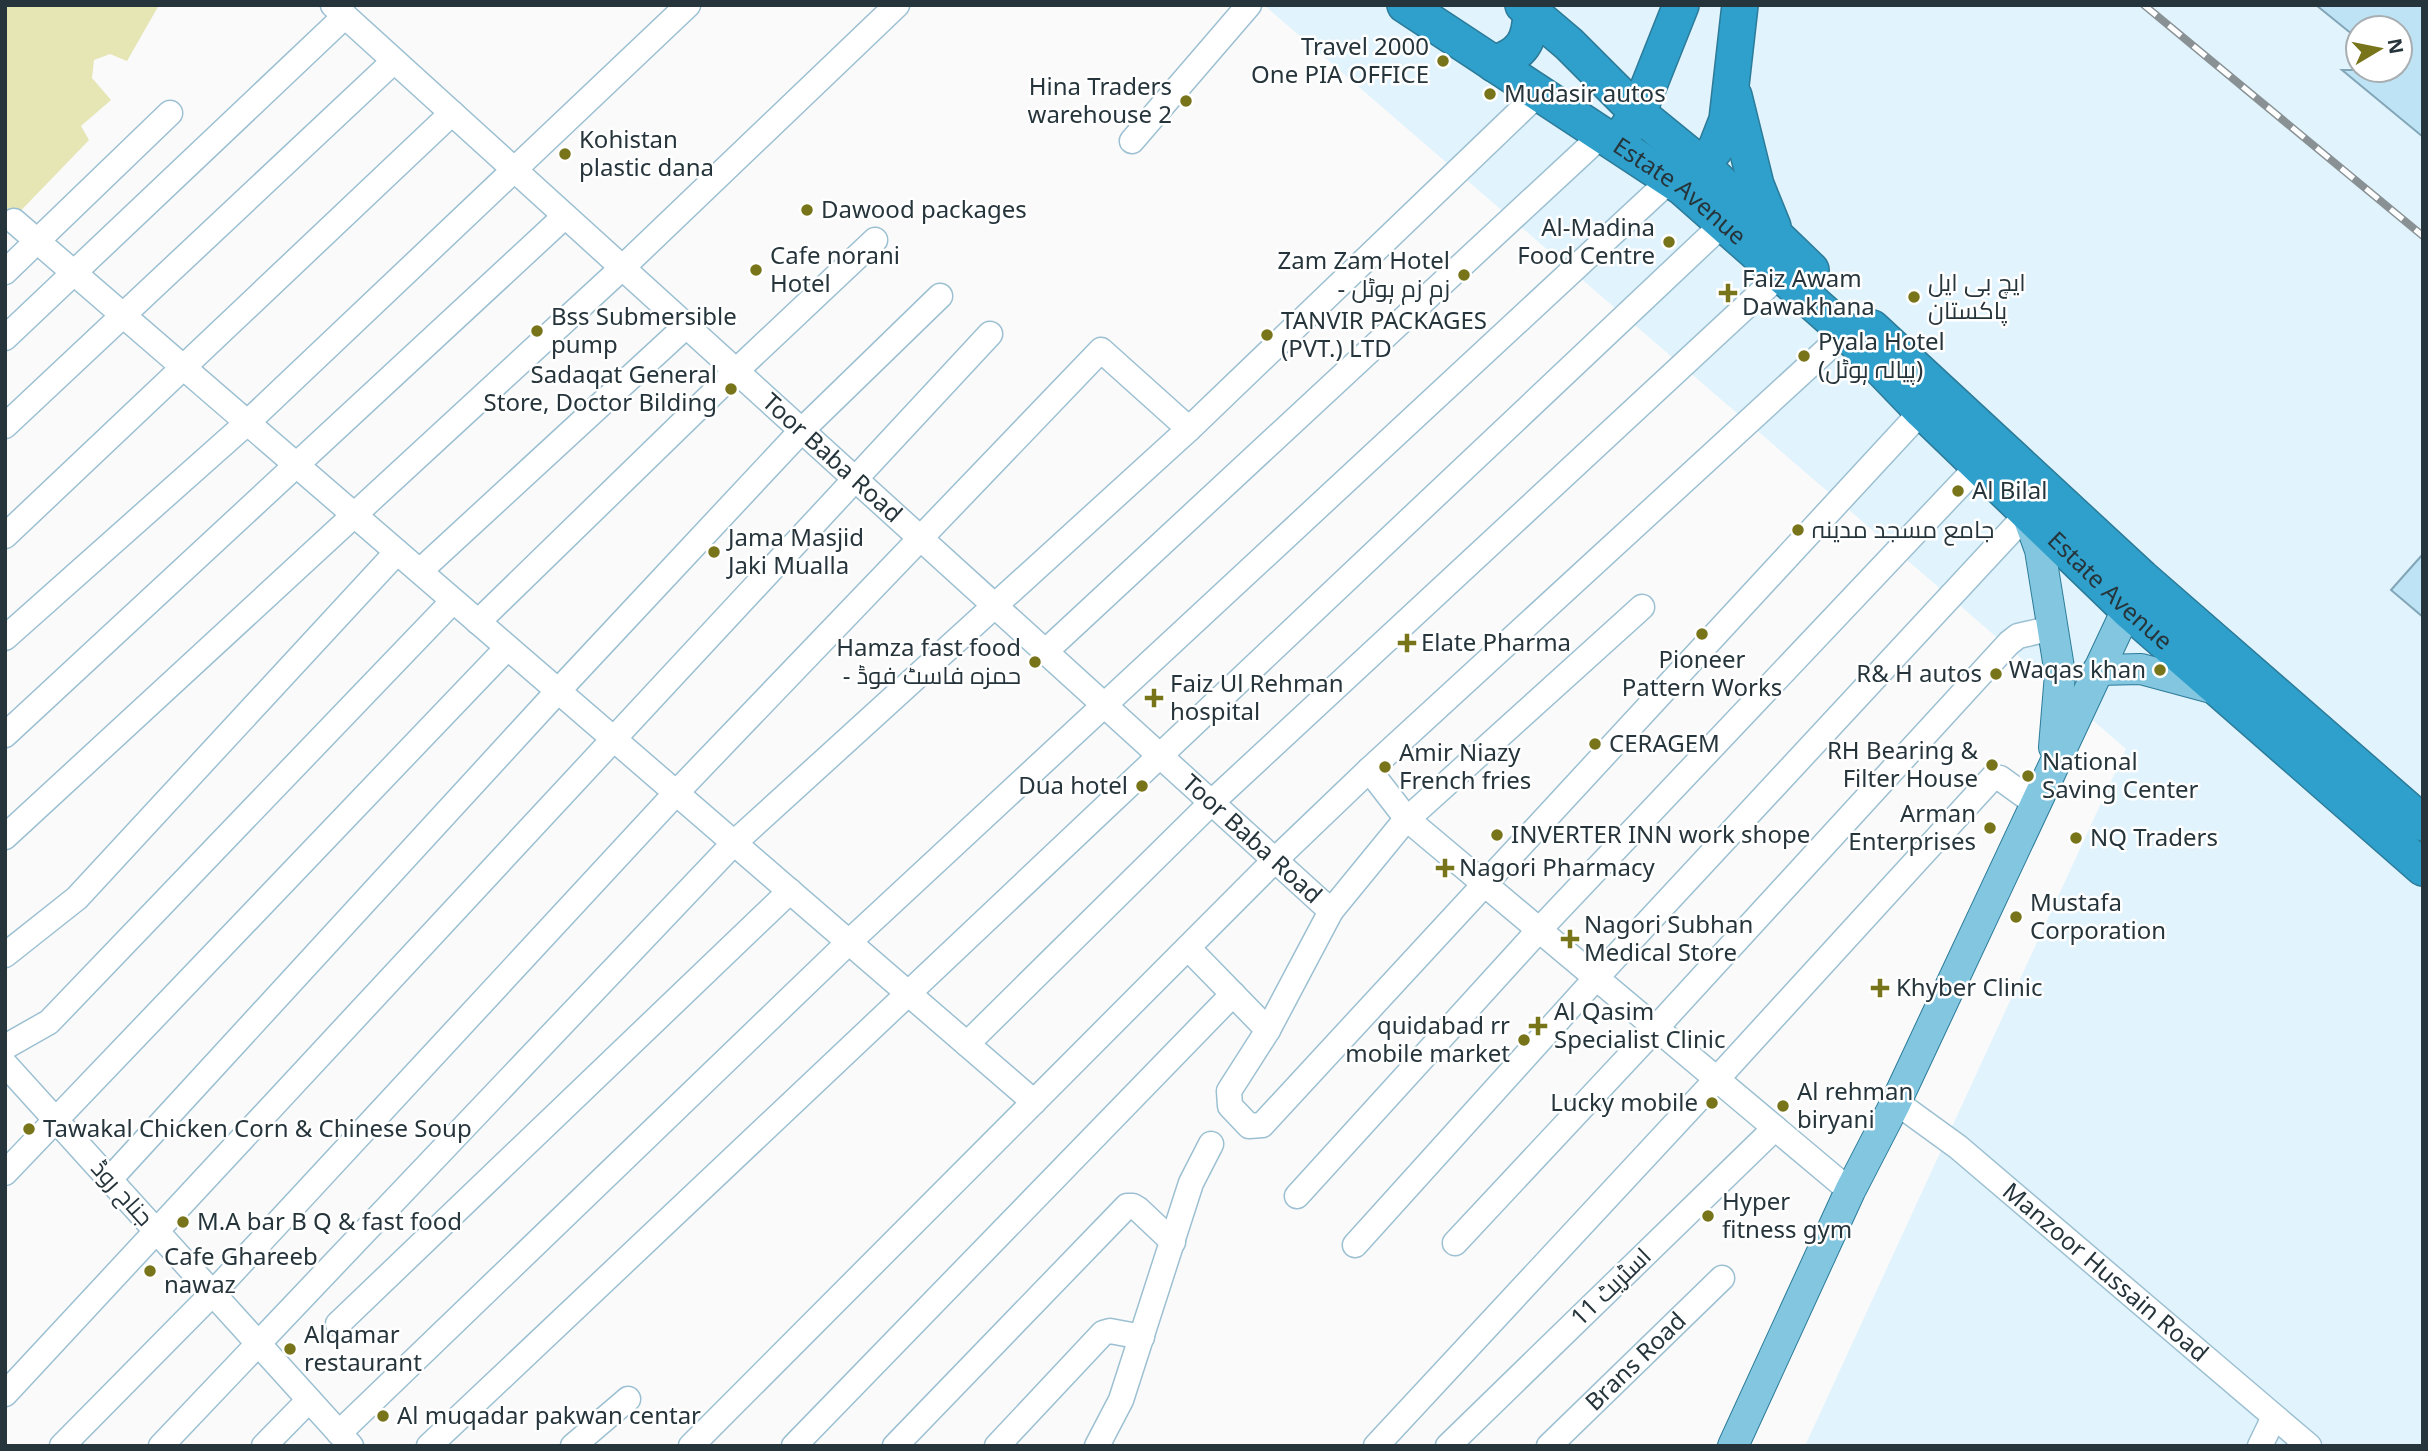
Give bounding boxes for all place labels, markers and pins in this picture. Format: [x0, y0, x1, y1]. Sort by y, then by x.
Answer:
place label: Travel 2000 One PIA OFFICE [1251, 29, 1429, 90]
marker: Travel 2000 One PIA OFFICE [1435, 53, 1451, 69]
place label: Hina Traders warehouse 2 [1028, 69, 1172, 130]
place label: Mudasir autos [1504, 76, 1666, 109]
marker: Mudasir autos [1482, 86, 1498, 102]
marker: Hina Traders warehouse 2 [1178, 93, 1194, 109]
place label: Kohistan plastic dana [579, 122, 714, 183]
marker: Kohistan plastic dana [557, 146, 573, 162]
place label: Dawood packages [821, 192, 1027, 225]
marker: Dawood packages [799, 202, 815, 218]
place label: Al-Madina Food Centre [1517, 210, 1655, 271]
marker: Al-Madina Food Centre [1661, 234, 1677, 250]
place label: Cafe norani Hotel [770, 238, 900, 299]
place label: Zam Zam Hotel - زم زم ہوٹل [1278, 243, 1450, 305]
place label: Faiz Awam Dawakhana [1742, 261, 1875, 322]
marker: Cafe norani Hotel [748, 262, 764, 278]
place label: ایچ بی ایل پاکستان [1928, 265, 2026, 327]
marker: Zam Zam Hotel - زم زم ہوٹل [1456, 267, 1472, 283]
marker: Faiz Awam Dawakhana [1720, 285, 1736, 301]
marker: ایچ بی ایل پاکستان [1906, 289, 1922, 305]
place label: Bss Submersible pump [551, 299, 737, 360]
place label: TANVIR PACKAGES (PVT.) LTD [1281, 303, 1487, 364]
marker: Bss Submersible pump [529, 323, 545, 339]
place label: Pyala Hotel (پیالہ ہوٹل) [1818, 324, 1945, 386]
marker: TANVIR PACKAGES (PVT.) LTD [1259, 327, 1275, 343]
marker: Pyala Hotel (پیالہ ہوٹل) [1796, 348, 1812, 364]
place label: Sadaqat General Store, Doctor Bilding [484, 357, 717, 418]
marker: Sadaqat General Store, Doctor Bilding [723, 381, 739, 397]
place label: Al Bilal [1972, 473, 2047, 506]
marker: Al Bilal [1950, 483, 1966, 499]
place label: جامع مسجد مدینہ [1812, 512, 1994, 546]
place label: Jama Masjid Jaki Mualla [726, 520, 864, 581]
marker: جامع مسجد مدینہ [1790, 522, 1806, 538]
marker: Jama Masjid Jaki Mualla [706, 544, 722, 560]
place label: Elate Pharma [1421, 625, 1571, 658]
marker: Pioneer Pattern Works [1694, 626, 1710, 642]
place label: Hamza fast food - حمزہ فاسٹ فوڈ [836, 630, 1021, 691]
marker: Elate Pharma [1399, 635, 1415, 651]
place label: Pioneer Pattern Works [1622, 642, 1782, 703]
place label: Waqas khan [2009, 652, 2146, 685]
marker: Hamza fast food - حمزہ فاسٹ فوڈ [1027, 654, 1043, 670]
place label: R& H autos [1856, 656, 1982, 689]
marker: Waqas khan [2152, 662, 2168, 678]
place label: Faiz Ul Rehman hospital [1170, 666, 1344, 727]
marker: R& H autos [1988, 666, 2004, 682]
marker: Faiz Ul Rehman hospital [1144, 688, 1164, 708]
place label: CERAGEM [1609, 726, 1720, 759]
place label: RH Bearing & Filter House [1827, 733, 1978, 794]
place label: Amir Niazy French fries [1399, 735, 1531, 796]
marker: CERAGEM [1587, 736, 1603, 752]
place label: National Saving Center [2042, 744, 2199, 805]
marker: RH Bearing & Filter House [1984, 757, 2000, 773]
marker: Amir Niazy French fries [1377, 759, 1393, 775]
place label: Dua hotel [1018, 768, 1128, 801]
marker: National Saving Center [2020, 768, 2036, 784]
marker: Dua hotel [1134, 778, 1150, 794]
place label: Arman Enterprises [1848, 796, 1976, 857]
place label: INVERTER INN work shope [1511, 817, 1810, 850]
marker: Arman Enterprises [1982, 820, 1998, 836]
place label: NQ Traders [2090, 820, 2218, 853]
marker: INVERTER INN work shope [1489, 827, 1505, 843]
marker: NQ Traders [2068, 830, 2084, 846]
place label: Nagori Pharmacy [1459, 850, 1655, 883]
marker: Nagori Pharmacy [1437, 860, 1453, 876]
place label: Mustafa Corporation [2030, 885, 2166, 946]
place label: Nagori Subhan Medical Store [1584, 907, 1753, 968]
marker: Mustafa Corporation [2008, 909, 2024, 925]
marker: Nagori Subhan Medical Store [1562, 931, 1578, 947]
place label: Khyber Clinic [1896, 970, 2042, 1003]
marker: Khyber Clinic [1870, 978, 1890, 998]
place label: Al Qasim Specialist Clinic [1554, 994, 1726, 1055]
place label: quidabad rr mobile market [1345, 1008, 1510, 1069]
marker: Al Qasim Specialist Clinic [1528, 1016, 1548, 1036]
marker: quidabad rr mobile market [1516, 1032, 1532, 1048]
place label: Al rehman biryani [1797, 1074, 1913, 1135]
place label: Lucky mobile [1550, 1085, 1698, 1118]
marker: Lucky mobile [1704, 1095, 1720, 1111]
marker: Al rehman biryani [1775, 1098, 1791, 1114]
place label: Tawakal Chicken Corn & Chinese Soup [43, 1111, 472, 1144]
marker: Tawakal Chicken Corn & Chinese Soup [21, 1121, 37, 1137]
place label: Hyper fitness gym [1722, 1184, 1852, 1245]
place label: M.A bar B Q & fast food [197, 1204, 462, 1237]
marker: Hyper fitness gym [1700, 1208, 1716, 1224]
marker: M.A bar B Q & fast food [175, 1214, 191, 1230]
place label: Cafe Ghareeb nawaz [164, 1239, 318, 1300]
marker: Cafe Ghareeb nawaz [142, 1263, 158, 1279]
place label: Alqamar restaurant [304, 1317, 422, 1378]
marker: Alqamar restaurant [282, 1341, 298, 1357]
place label: Al muqadar pakwan centar [397, 1398, 701, 1431]
marker: Al muqadar pakwan centar [375, 1408, 391, 1424]

